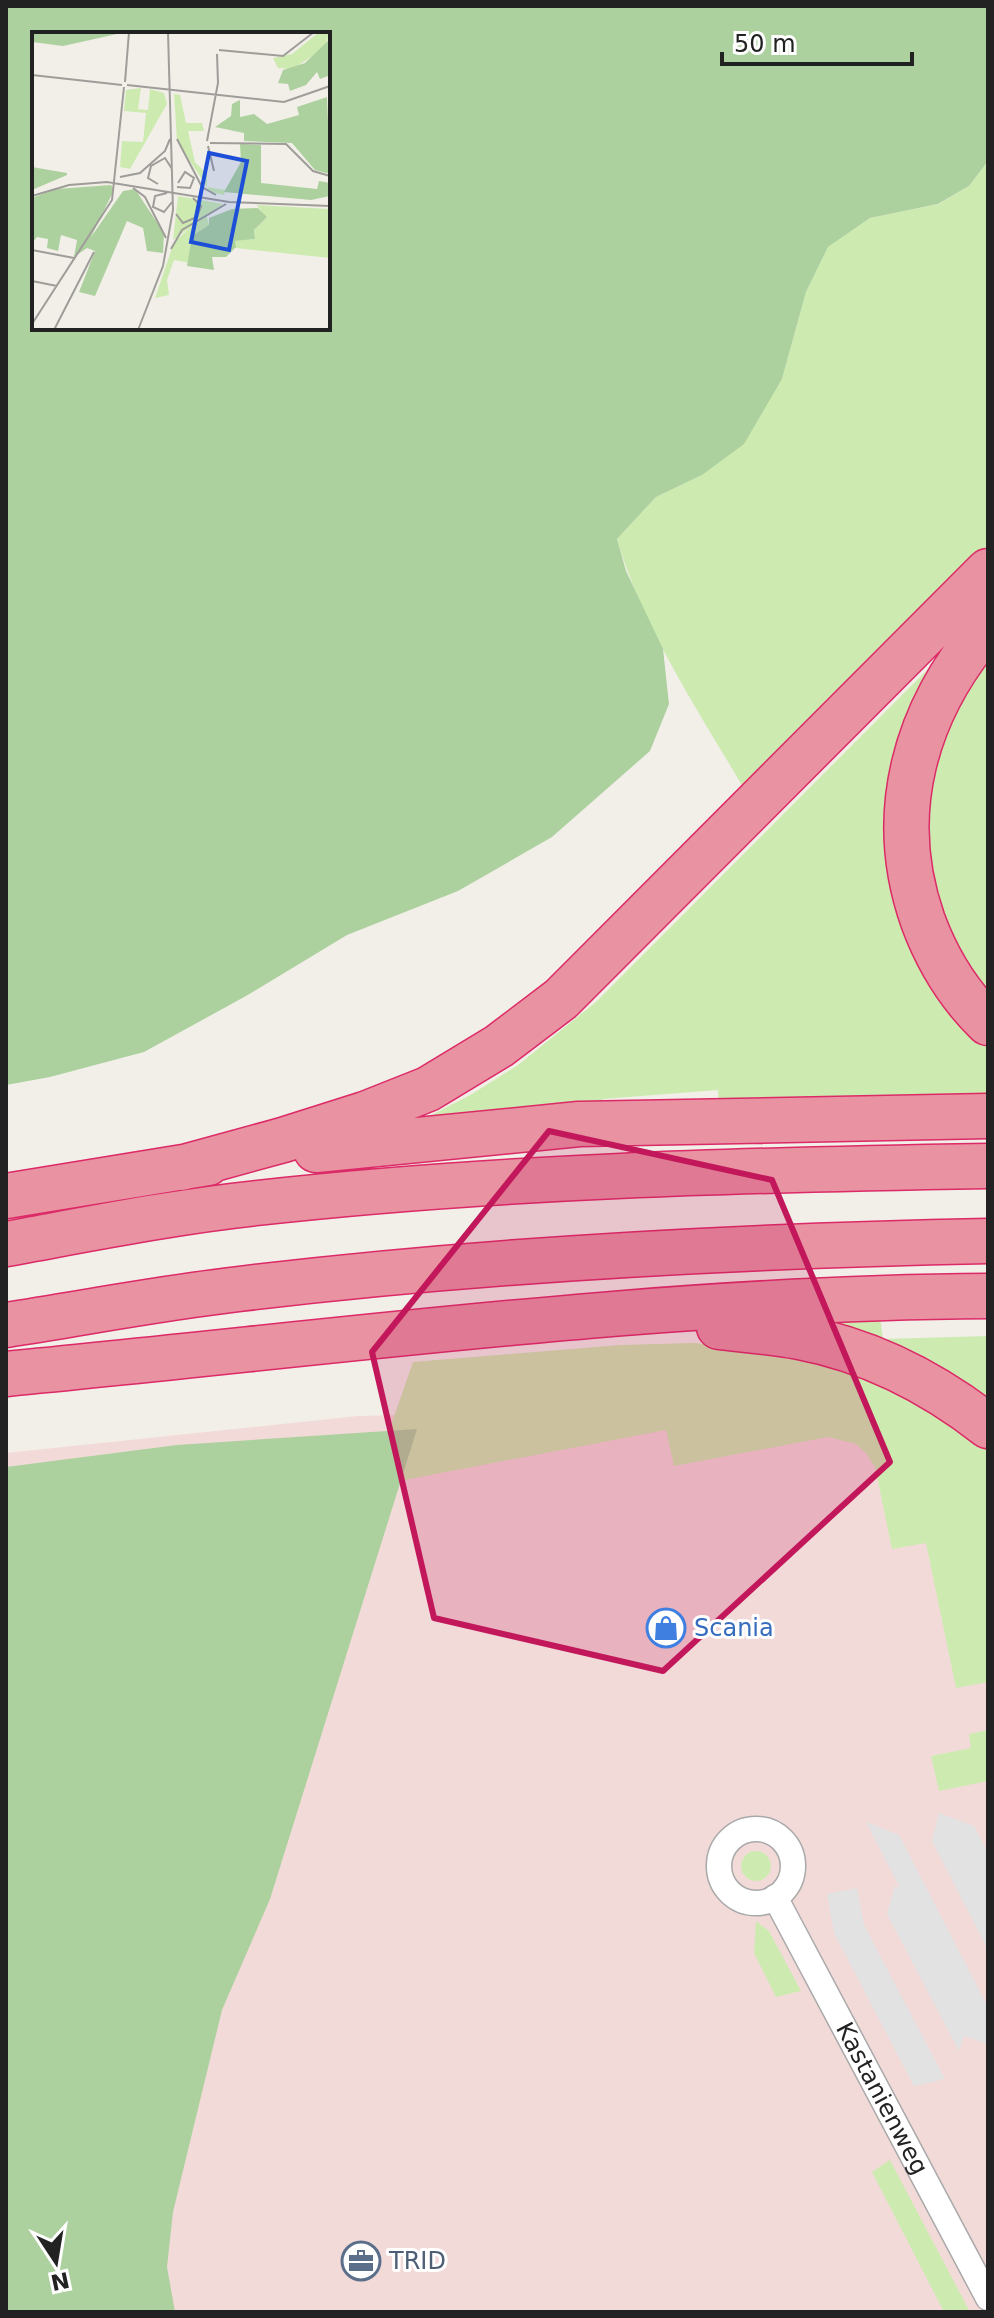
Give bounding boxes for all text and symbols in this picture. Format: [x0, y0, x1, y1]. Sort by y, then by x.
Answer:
scale bar [722, 16, 912, 66]
text: 50 m [734, 30, 796, 58]
inset map [32, 32, 330, 330]
shop icon: Scania [645, 1607, 687, 1649]
place label: Scania [694, 1614, 774, 1642]
street label: Kastanienweg [830, 2018, 934, 2179]
north arrow [16, 2222, 96, 2302]
office icon: TRID [340, 2240, 382, 2282]
place label: TRID [388, 2247, 446, 2275]
text: N [48, 2267, 72, 2295]

